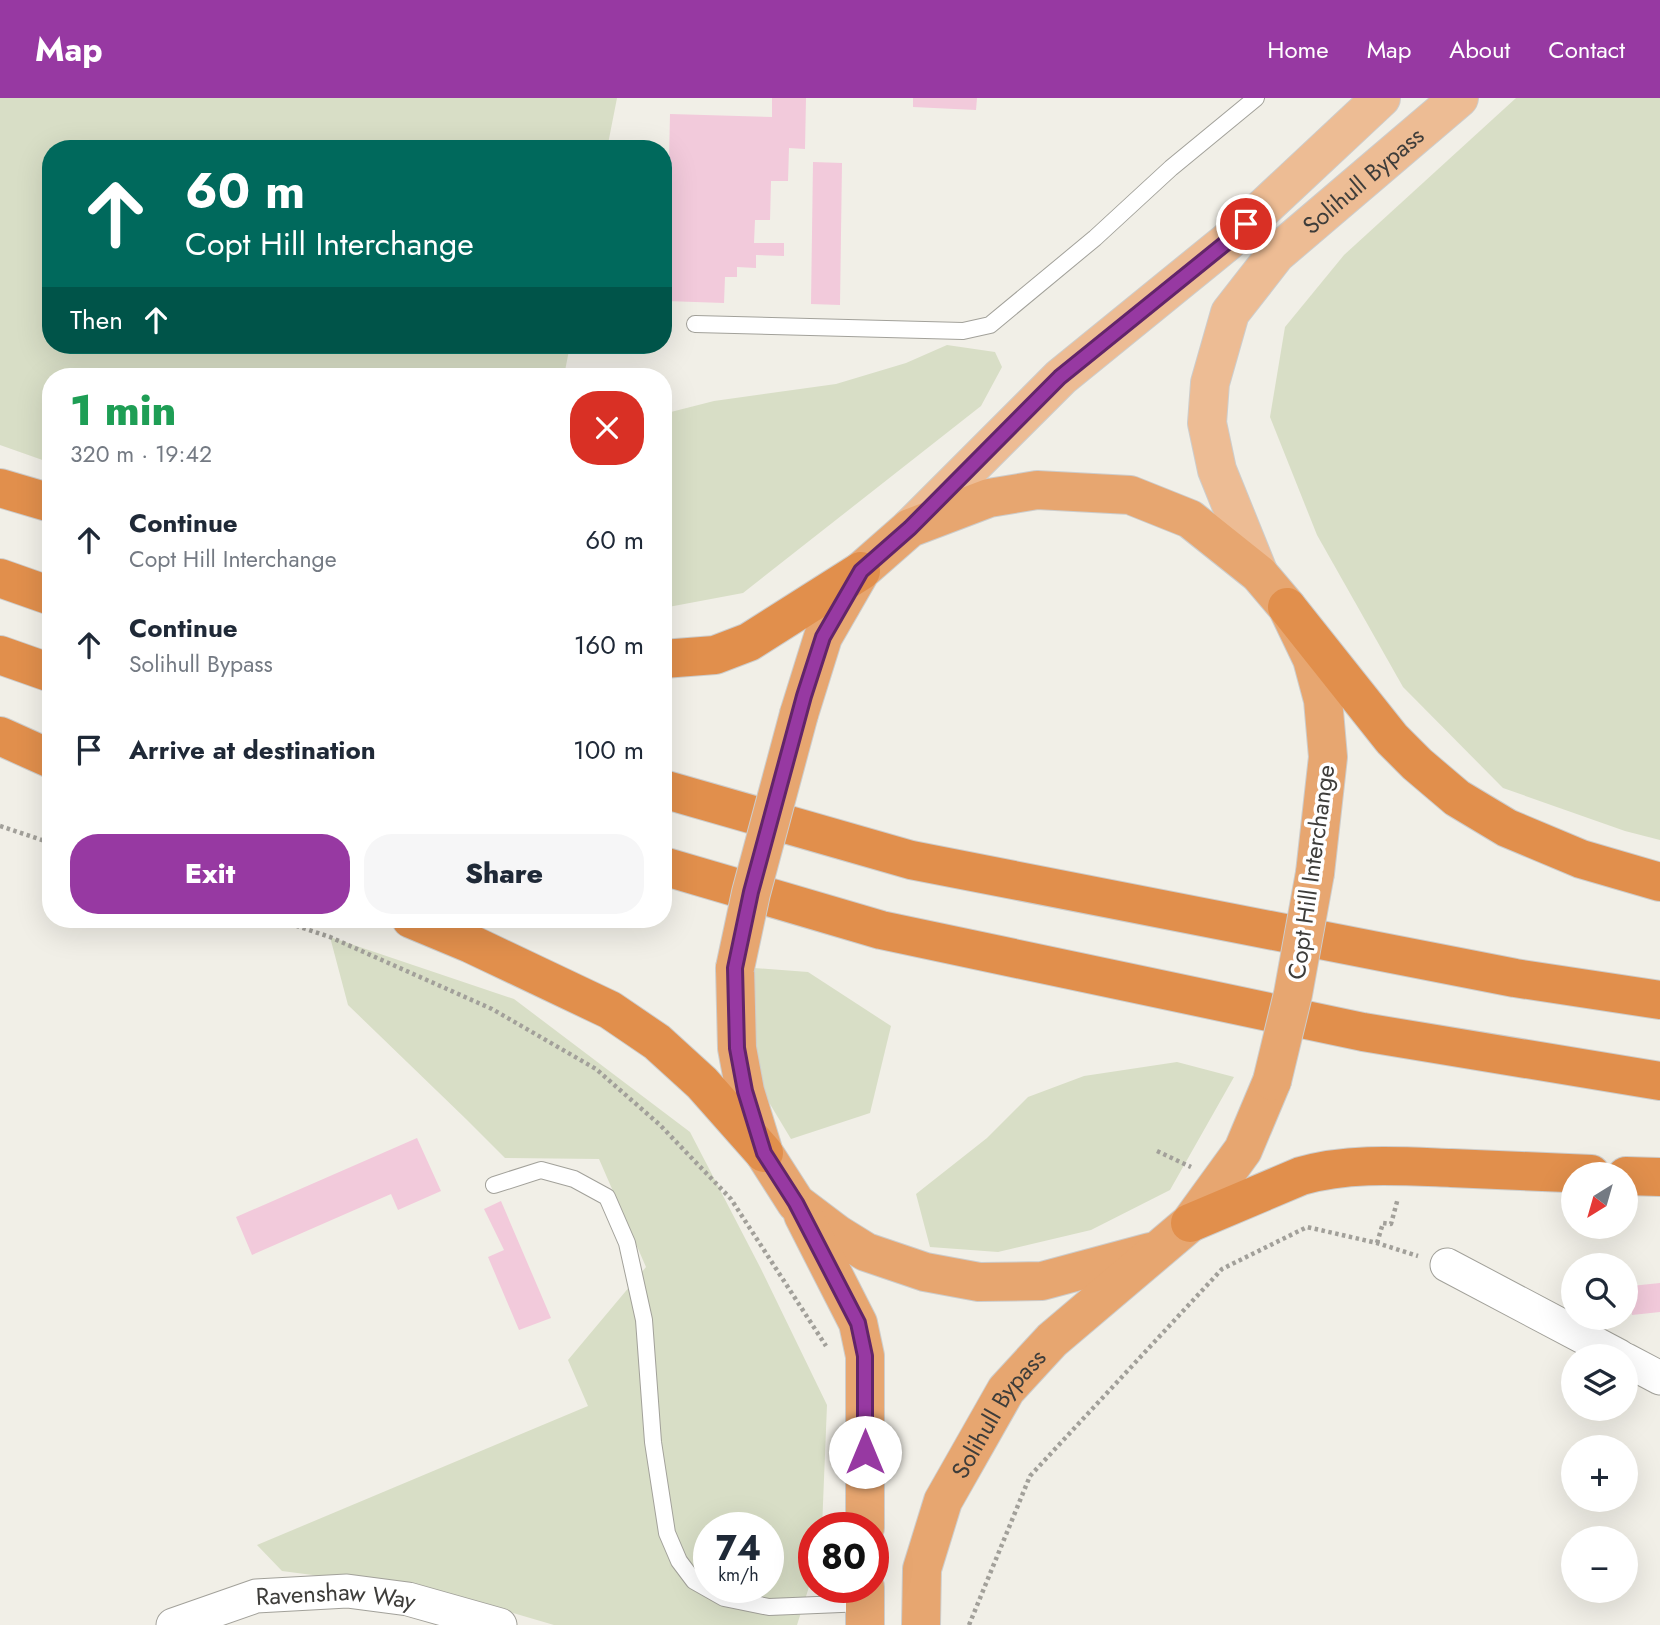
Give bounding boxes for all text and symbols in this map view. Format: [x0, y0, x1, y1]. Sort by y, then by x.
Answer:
text: Map [35, 26, 103, 73]
text: Home [1267, 32, 1329, 67]
text: Map [1367, 32, 1411, 67]
text: About [1449, 32, 1510, 67]
text: Contact [1548, 32, 1625, 67]
street label: Solihull Bypass [1294, 118, 1431, 242]
text: 60 m [185, 156, 305, 226]
icon: ahead [70, 168, 161, 259]
pin [1216, 194, 1276, 254]
icon: arrive [1227, 205, 1265, 243]
text: Copt Hill Interchange [185, 221, 474, 267]
text: Then [70, 301, 123, 339]
icon: ahead [137, 301, 175, 339]
text: 1 min [70, 380, 176, 441]
button: close [570, 391, 644, 465]
text: 320 m · 19:42 [70, 437, 212, 471]
text: Continue [129, 504, 238, 542]
icon: ahead [70, 521, 108, 559]
text: 60 m [585, 521, 644, 559]
text: Copt Hill Interchange [129, 542, 337, 576]
text: Continue [129, 609, 238, 647]
icon: ahead [70, 626, 108, 664]
text: 160 m [574, 626, 644, 664]
text: Solihull Bypass [129, 647, 273, 681]
icon: arrive [70, 731, 108, 769]
text: Arrive at destination [129, 731, 376, 769]
text: 100 m [573, 731, 644, 769]
street label: Copt Hill Interchange [1279, 762, 1343, 982]
button: Exit [70, 834, 350, 914]
button: Share [364, 834, 644, 914]
north arrow [1561, 1162, 1638, 1239]
map controls [1561, 1162, 1638, 1603]
button: search [1561, 1253, 1638, 1330]
street label: Solihull Bypass [942, 1340, 1054, 1485]
button: layers [1561, 1344, 1638, 1421]
position arrow [828, 1415, 902, 1489]
button: + [1561, 1435, 1638, 1512]
speed limit sign: 80 [798, 1512, 889, 1603]
text: 74 [716, 1523, 761, 1573]
button: − [1561, 1526, 1638, 1603]
text: km/h [718, 1562, 759, 1588]
street label: Ravenshaw Way [255, 1573, 421, 1618]

